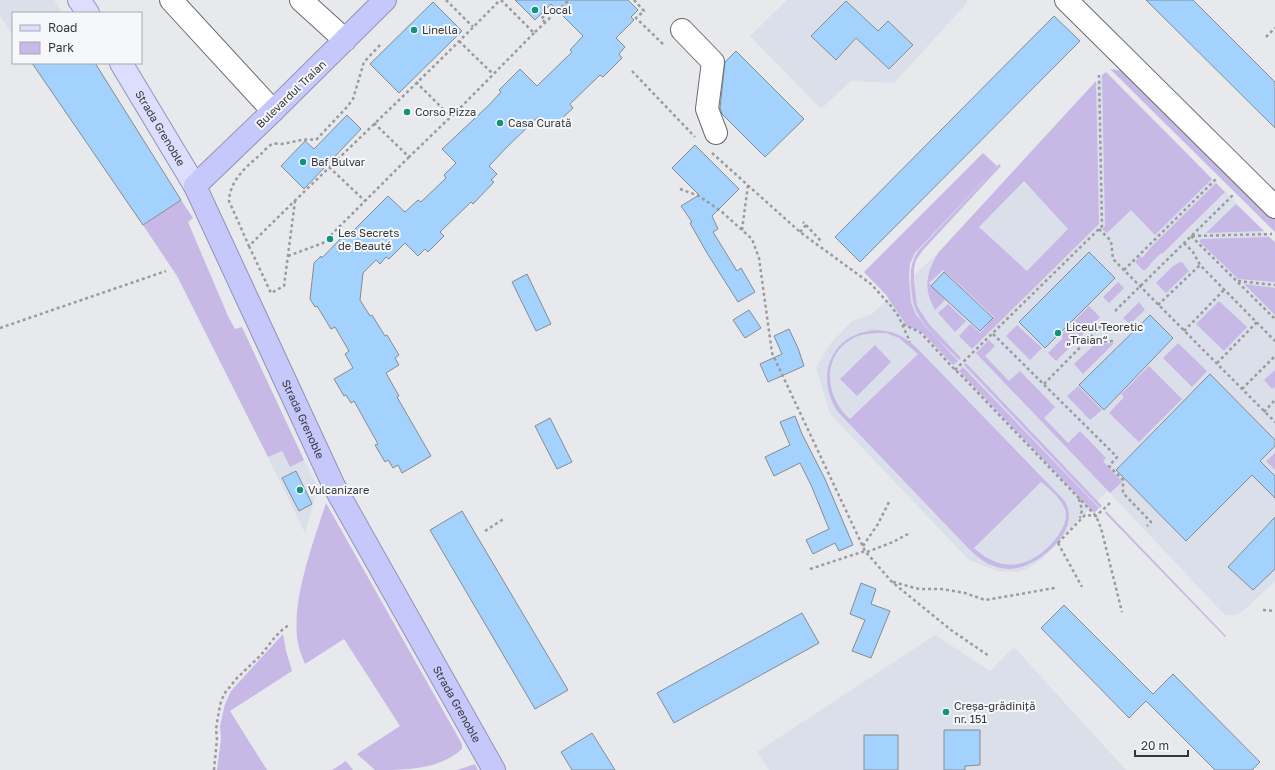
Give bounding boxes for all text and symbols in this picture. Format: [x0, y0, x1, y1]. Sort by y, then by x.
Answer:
place label: Local [543, 3, 572, 16]
marker: Local [530, 5, 540, 15]
legend [12, 12, 142, 64]
text: Road [48, 20, 77, 35]
place label: Linella [422, 23, 458, 36]
marker: Linella [409, 25, 419, 35]
text: Park [48, 40, 74, 55]
street label: Bulevardul Traian [253, 57, 328, 130]
street label: Strada Grenoble [133, 88, 188, 168]
place label: Corso Pizza [415, 105, 476, 118]
marker: Corso Pizza [402, 107, 412, 117]
place label: Casa Curată [508, 116, 572, 129]
marker: Casa Curată [495, 118, 505, 128]
place label: Baf Bulvar [311, 155, 366, 168]
marker: Baf Bulvar [298, 157, 308, 167]
place label: Les Secrets de Beauté [338, 226, 399, 252]
marker: Les Secrets de Beauté [325, 234, 335, 244]
place label: Liceul Teoretic „Traian“ [1066, 320, 1143, 346]
marker: Liceul Teoretic „Traian“ [1053, 328, 1063, 338]
street label: Strada Grenoble [280, 377, 327, 461]
place label: Vulcanizare [308, 483, 369, 496]
marker: Vulcanizare [295, 485, 305, 495]
street label: Strada Grenoble [431, 663, 484, 744]
place label: Creșa-grădiniță nr. 151 [954, 699, 1035, 725]
marker: Creșa-grădiniță nr. 151 [941, 707, 951, 717]
scale bar [1135, 732, 1188, 758]
text: 20 m [1141, 738, 1169, 753]

